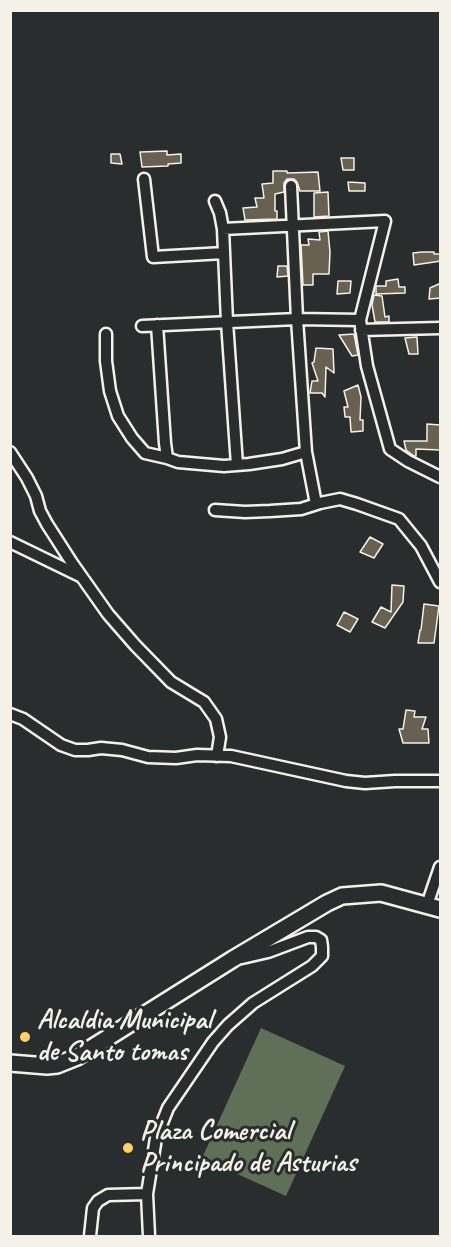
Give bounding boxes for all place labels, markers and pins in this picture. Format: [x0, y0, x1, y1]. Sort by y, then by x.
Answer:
place label: Alcaldia Municipal de Santo tomas [37, 1004, 212, 1070]
marker: Alcaldia Municipal de Santo tomas [18, 1030, 32, 1044]
place label: Plaza Comercial Principado de Asturias [140, 1115, 356, 1181]
marker: Plaza Comercial Principado de Asturias [121, 1141, 135, 1155]

